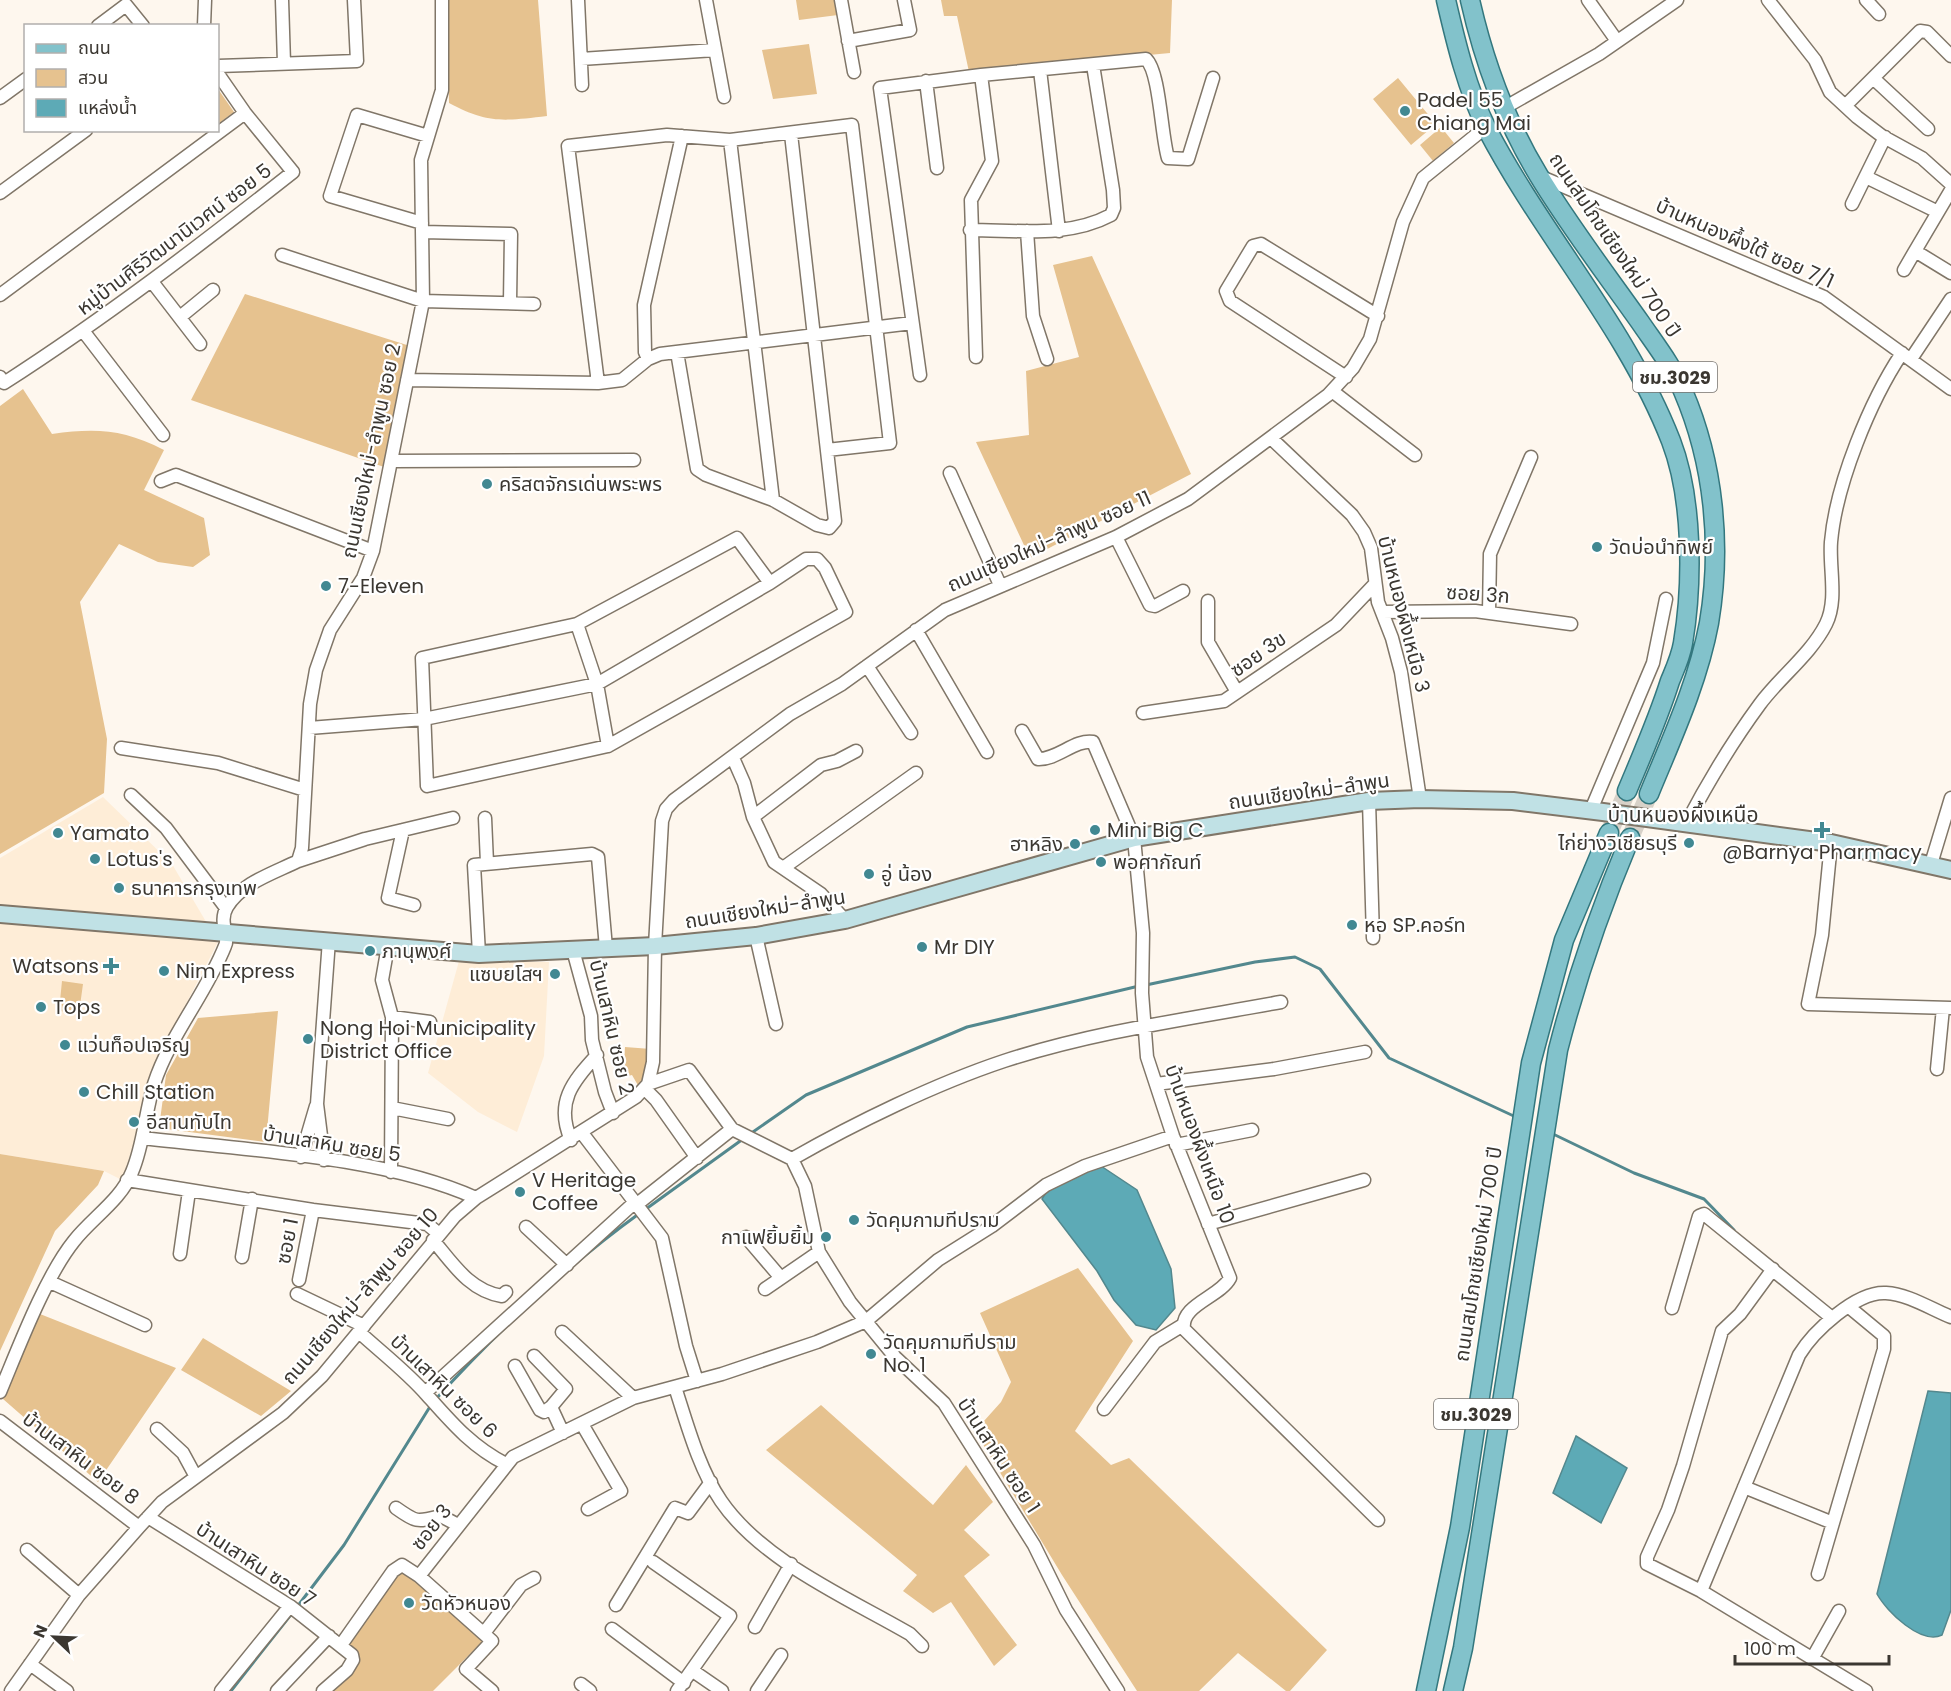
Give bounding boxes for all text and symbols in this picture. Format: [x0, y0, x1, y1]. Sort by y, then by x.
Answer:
legend [24, 24, 219, 132]
text: ถนน [78, 35, 111, 60]
text: สวน [78, 65, 108, 90]
place label: Padel 55 Chiang Mai [1417, 86, 1531, 137]
text: แหล่งน้ำ [78, 95, 137, 120]
marker: Padel 55 Chiang Mai [1398, 104, 1412, 118]
street label: ถนนสมโภชเชียงใหม่ 700 ปี [1543, 147, 1687, 343]
street label: หมู่บ้านศิริวัฒนานิเวศน์ ซอย 5 [71, 156, 277, 322]
street label: บ้านหนองผึ้งใต้ ซอย 7/1 [1651, 191, 1839, 295]
street label: ถนนเชียงใหม่-ลำพูน ซอย 2 [335, 341, 407, 561]
road number: ชม.3029 [1633, 362, 1717, 392]
place label: คริสตจักรเด่นพระพร [499, 470, 662, 498]
marker: คริสตจักรเด่นพระพร [480, 477, 494, 491]
street label: ถนนเชียงใหม่-ลำพูน ซอย 11 [943, 483, 1155, 599]
street label: บ้านหนองผึ้งเหนือ 3 [1371, 533, 1437, 695]
place label: วัดบ่อนำทิพย์ [1609, 533, 1713, 561]
marker: วัดบ่อนำทิพย์ [1590, 540, 1604, 554]
place label: 7-Eleven [338, 572, 424, 600]
street label: ซอย 3ก [1445, 578, 1511, 610]
marker: 7-Eleven [319, 579, 333, 593]
street label: ซอย 3ข [1224, 625, 1292, 683]
street label: ถนนเชียงใหม่-ลำพูน [1227, 766, 1391, 816]
district label: บ้านหนองผึ้งเหนือ [1608, 800, 1758, 829]
place label: Mini Big C [1107, 816, 1204, 844]
place label: Yamato [70, 819, 149, 847]
marker: Mini Big C [1088, 823, 1102, 837]
marker: @Barnya Pharmacy [1815, 823, 1829, 837]
marker: Yamato [51, 826, 65, 840]
place label: ไก่ย่างวิเชียรบุรี [1557, 829, 1677, 857]
place label: ฮาหลิง [1010, 830, 1063, 858]
marker: ไก่ย่างวิเชียรบุรี [1682, 836, 1696, 850]
marker: ฮาหลิง [1068, 837, 1082, 851]
place label: @Barnya Pharmacy [1722, 838, 1922, 866]
place label: Lotus's [107, 845, 173, 873]
place label: พอศากัณท์ [1113, 848, 1201, 876]
marker: Lotus's [88, 852, 102, 866]
marker: พอศากัณท์ [1094, 855, 1108, 869]
place label: อู่ น้อง [881, 860, 932, 888]
marker: อู่ น้อง [862, 867, 876, 881]
place label: ธนาคารกรุงเทพ [131, 874, 257, 902]
marker: ธนาคารกรุงเทพ [112, 881, 126, 895]
street label: ถนนเชียงใหม่-ลำพูน [683, 882, 847, 936]
place label: หอ SP.คอร์ท [1364, 911, 1466, 939]
marker: หอ SP.คอร์ท [1345, 918, 1359, 932]
place label: Mr DIY [934, 933, 995, 961]
place label: ภานุพงศ์ [382, 937, 452, 965]
marker: Mr DIY [915, 940, 929, 954]
marker: ภานุพงศ์ [363, 944, 377, 958]
place label: Watsons [12, 952, 99, 980]
street label: บ้านเสาหิน ซอย 2 [583, 956, 641, 1098]
place label: Nim Express [176, 957, 295, 985]
marker: Watsons [104, 959, 118, 973]
place label: แซบยโสฯ [469, 960, 543, 988]
marker: Nim Express [157, 964, 171, 978]
marker: แซบยโสฯ [548, 967, 562, 981]
place label: Tops [53, 993, 101, 1021]
marker: Tops [34, 1000, 48, 1014]
place label: Nong Hoi Municipality District Office [320, 1014, 536, 1065]
place label: แว่นท็อปเจริญ [77, 1031, 190, 1059]
marker: Nong Hoi Municipality District Office [301, 1032, 315, 1046]
marker: แว่นท็อปเจริญ [58, 1038, 72, 1052]
street label: บ้านหนองผึ้งเหนือ 10 [1158, 1060, 1242, 1228]
place label: Chill Station [96, 1078, 215, 1106]
marker: Chill Station [77, 1085, 91, 1099]
place label: อีสานทับไท [146, 1108, 232, 1136]
marker: อีสานทับไท [127, 1115, 141, 1129]
street label: บ้านเสาหิน ซอย 5 [261, 1119, 403, 1169]
street label: ถนนสมโภชเชียงใหม่ 700 ปี [1447, 1144, 1509, 1364]
place label: V Heritage Coffee [532, 1166, 636, 1217]
marker: V Heritage Coffee [513, 1185, 527, 1199]
street label: ถนนเชียงใหม่-ลำพูน ซอย 10 [275, 1201, 445, 1391]
place label: วัดคุมกามทีปราม [866, 1206, 1000, 1234]
marker: วัดคุมกามทีปราม [847, 1213, 861, 1227]
street label: ซอย 1 [269, 1216, 305, 1266]
place label: กาแฟยิ้มยิ้ม [721, 1223, 814, 1251]
marker: กาแฟยิ้มยิ้ม [819, 1230, 833, 1244]
street label: บ้านเสาหิน ซอย 6 [384, 1327, 504, 1445]
place label: วัดคุมกามทีปราม No. 1 [883, 1328, 1017, 1379]
marker: วัดคุมกามทีปราม No. 1 [864, 1347, 878, 1361]
street label: บ้านเสาหิน ซอย 1 [951, 1391, 1047, 1519]
road number: ชม.3029 [1434, 1399, 1518, 1429]
street label: บ้านเสาหิน ซอย 8 [17, 1405, 145, 1511]
street label: ซอย 3 [404, 1498, 458, 1556]
street label: บ้านเสาหิน ซอย 7 [191, 1515, 321, 1613]
place label: วัดหัวหนอง [421, 1589, 511, 1617]
marker: วัดหัวหนอง [402, 1596, 416, 1610]
north arrow [24, 1607, 84, 1667]
text: N [28, 1621, 54, 1641]
scale bar [1735, 1628, 1890, 1666]
text: 100 m [1744, 1636, 1796, 1661]

